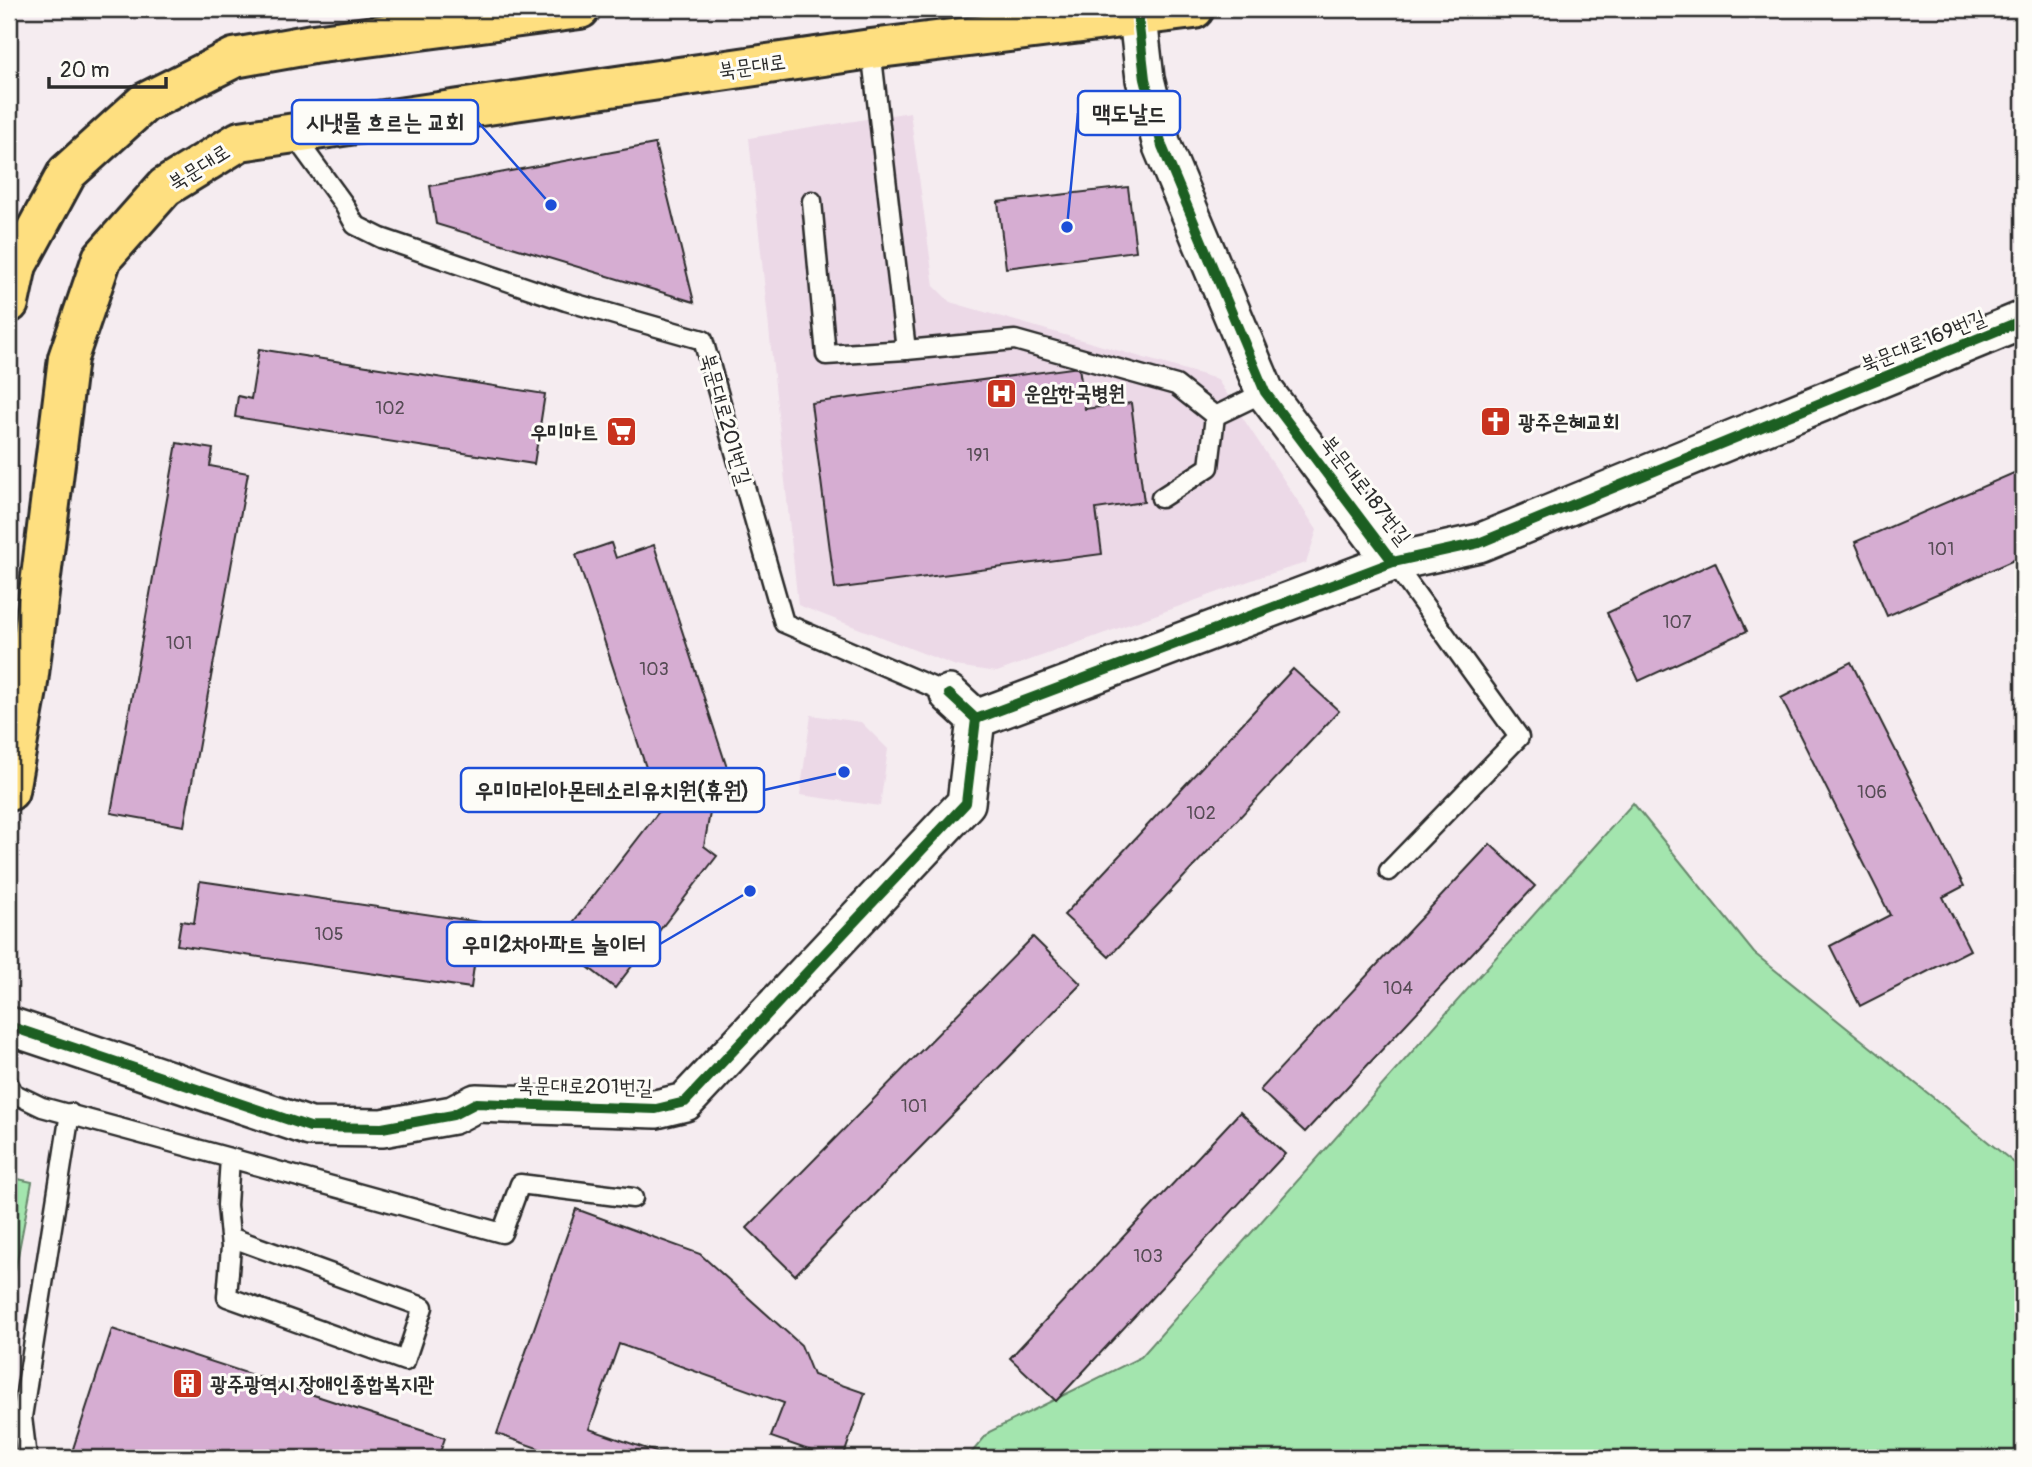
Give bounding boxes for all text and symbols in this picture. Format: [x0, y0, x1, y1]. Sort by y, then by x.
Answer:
scale bar [49, 46, 166, 90]
street label: 북문대로 [717, 48, 787, 85]
text: 20 m [60, 57, 109, 84]
callout: 맥도날드 [1078, 91, 1180, 135]
text: 맥도날드 [1092, 99, 1166, 128]
callout: 시냇물 흐르는 교회 [292, 100, 478, 144]
text: 시냇물 흐르는 교회 [306, 108, 464, 137]
street label: 북문대로 [163, 138, 235, 197]
street label: 북문대로169번길 [1857, 304, 1990, 379]
street label: 북문대로201번길 [694, 350, 757, 488]
hospital icon: 운암한국병원 [984, 376, 1018, 410]
place label: 운암한국병원 [1024, 380, 1125, 407]
house number: 102 [375, 397, 405, 420]
church icon: 광주은혜교회 [1478, 405, 1512, 439]
place label: 광주은혜교회 [1518, 409, 1619, 436]
supermarket icon: 우미마트 [604, 415, 638, 449]
place label: 우미마트 [530, 419, 598, 446]
street label: 북문대로187번길 [1315, 430, 1417, 550]
house number: 191 [966, 444, 990, 467]
house number: 101 [1928, 538, 1954, 561]
house number: 107 [1663, 611, 1692, 634]
house number: 101 [166, 632, 192, 655]
house number: 103 [639, 658, 669, 681]
callout: 우미마리아몬테소리유치원(휴원) [461, 768, 764, 812]
text: 우미마리아몬테소리유치원(휴원) [475, 776, 749, 805]
house number: 106 [1857, 781, 1887, 804]
house number: 102 [1186, 802, 1216, 825]
callout: 우미2차아파트 놀이터 [447, 922, 660, 966]
house number: 105 [314, 923, 344, 946]
text: 우미2차아파트 놀이터 [462, 930, 646, 959]
house number: 104 [1383, 977, 1413, 1000]
street label: 북문대로201번길 [517, 1072, 653, 1101]
house number: 101 [901, 1095, 927, 1118]
house number: 103 [1133, 1245, 1163, 1268]
building icon: 광주광역시 장애인종합복지관 [170, 1367, 204, 1401]
place label: 광주광역시 장애인종합복지관 [210, 1371, 434, 1398]

